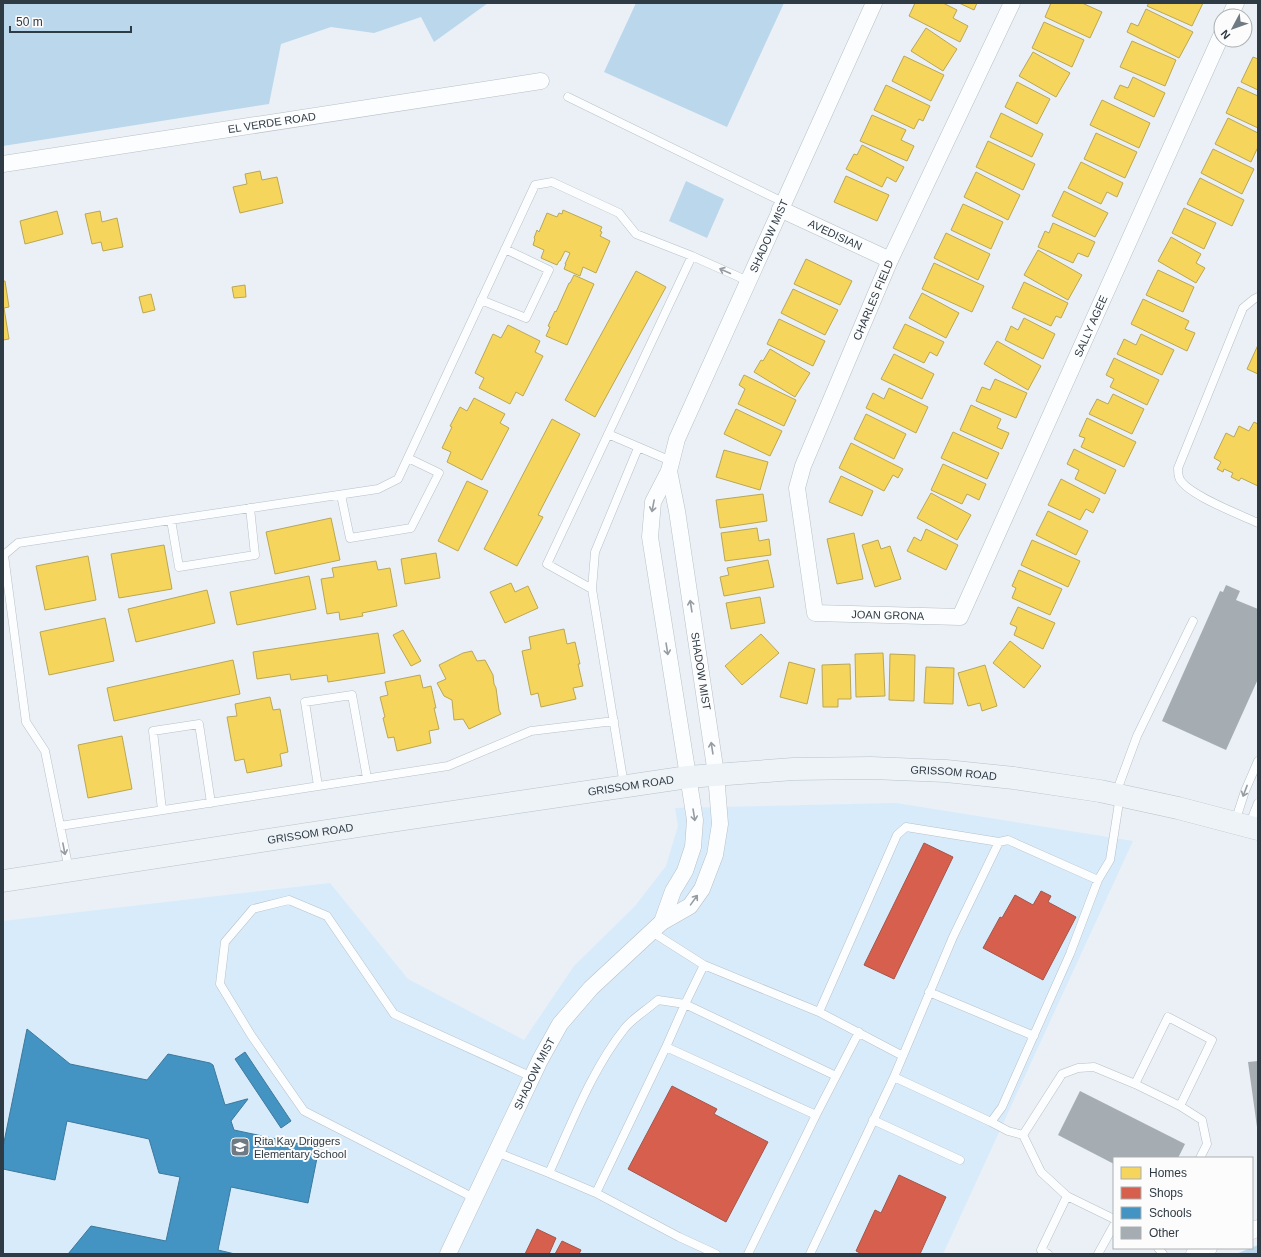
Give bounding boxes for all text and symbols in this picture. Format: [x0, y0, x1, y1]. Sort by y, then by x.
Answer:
scale bar [10, 8, 131, 34]
north arrow [1213, 8, 1253, 48]
text: 50 m [16, 15, 43, 29]
text: N [1218, 28, 1233, 41]
street label: EL VERDE ROAD [227, 110, 317, 135]
street label: SHADOW MIST [747, 197, 791, 274]
street label: AVEDISIAN [807, 217, 864, 252]
street label: CHARLES FIELD [851, 258, 895, 342]
one-way arrow [719, 266, 731, 274]
street label: SALLY AGEE [1072, 294, 1110, 359]
one-way arrow [649, 500, 657, 513]
one-way arrow [687, 600, 695, 613]
street label: JOAN GRONA [851, 608, 925, 622]
street label: SHADOW MIST [689, 631, 713, 711]
one-way arrow [664, 642, 672, 655]
one-way arrow [708, 742, 716, 755]
street label: GRISSOM ROAD [910, 764, 998, 782]
street label: GRISSOM ROAD [587, 773, 675, 798]
one-way arrow [1240, 785, 1248, 797]
one-way arrow [690, 808, 698, 821]
street label: GRISSOM ROAD [267, 821, 354, 846]
one-way arrow [61, 842, 69, 855]
one-way arrow [689, 895, 698, 906]
street label: SHADOW MIST [511, 1035, 557, 1112]
place label: Rita Kay Driggers Elementary School [254, 1135, 346, 1160]
school or university icon: Rita Kay Driggers Elementary School [229, 1136, 251, 1158]
legend [1113, 1157, 1253, 1249]
text: Homes [1149, 1166, 1187, 1180]
text: Shops [1149, 1186, 1183, 1200]
text: Schools [1149, 1206, 1192, 1220]
text: Other [1149, 1226, 1179, 1240]

